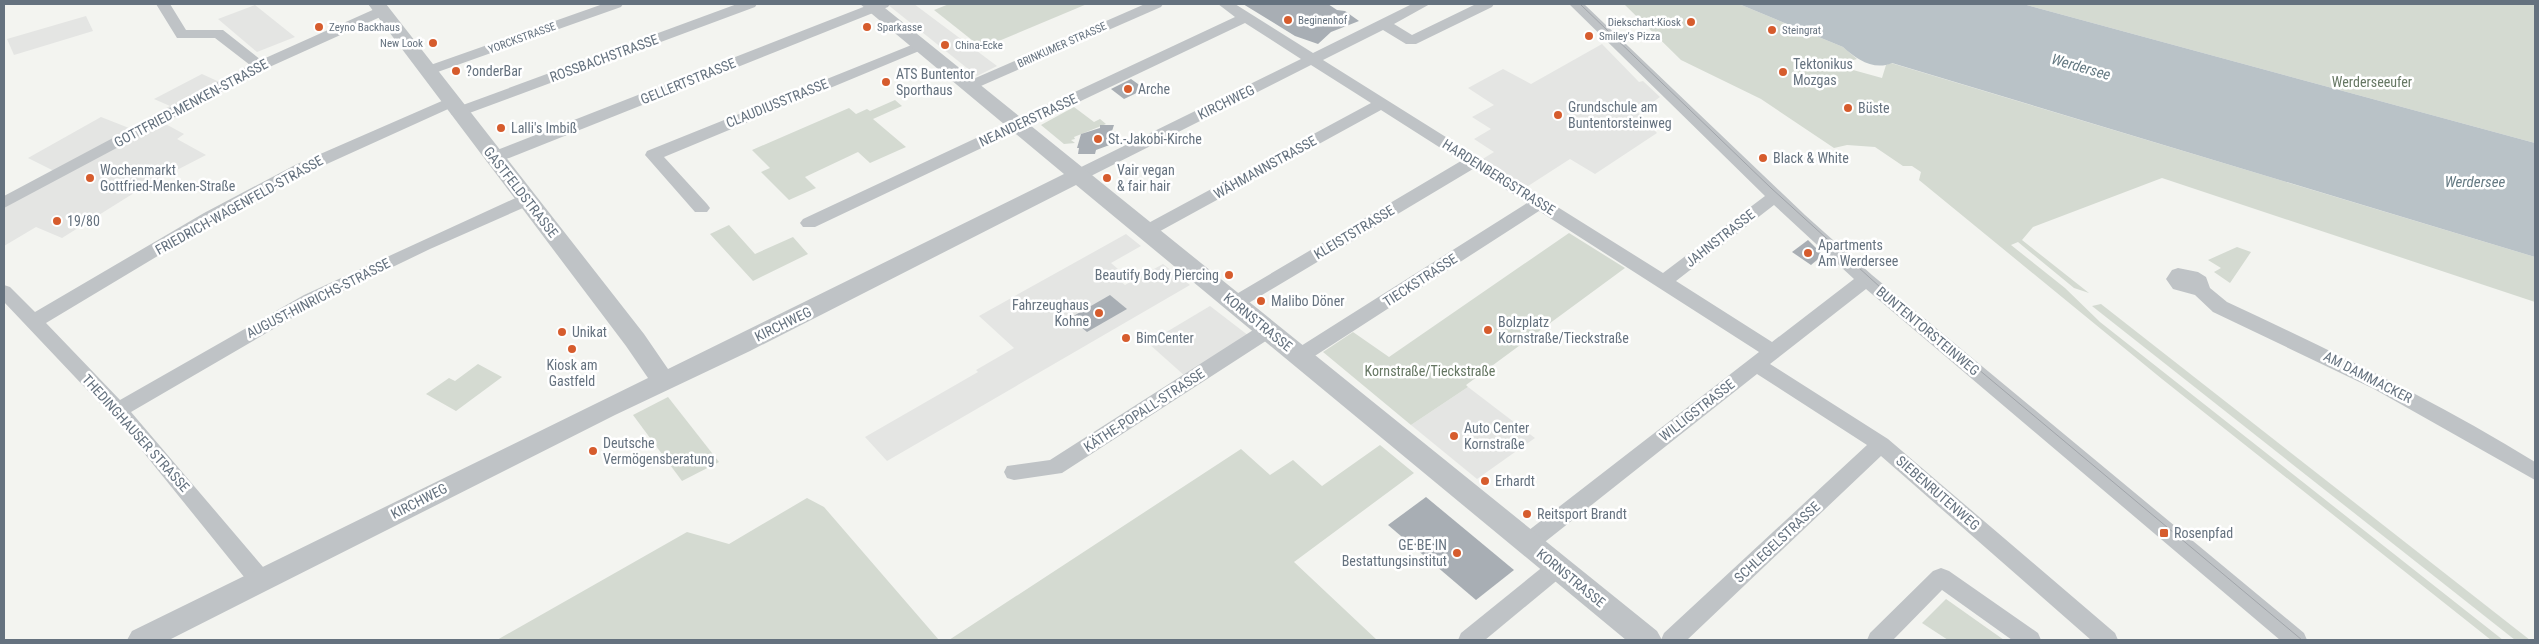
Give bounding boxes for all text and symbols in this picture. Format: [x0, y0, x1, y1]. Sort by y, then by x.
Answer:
marker: Beginenhof [1282, 14, 1294, 26]
place label: Beginenhof [1298, 14, 1348, 27]
place label: Diekschart-Kiosk [1608, 16, 1681, 29]
marker: Diekschart-Kiosk [1685, 16, 1697, 28]
street label: BRINKUMER STRASSE [1015, 19, 1109, 71]
street label: YORCKSTRASSE [487, 20, 558, 56]
marker: Zeyno Backhaus [313, 21, 325, 33]
place label: Zeyno Backhaus [329, 21, 400, 34]
marker: Sparkasse [861, 21, 873, 33]
place label: Sparkasse [877, 21, 922, 34]
marker: Steingrat [1766, 24, 1778, 36]
place label: Steingrat [1782, 24, 1821, 37]
marker: Smiley's Pizza [1583, 30, 1595, 42]
place label: Smiley's Pizza [1599, 30, 1660, 43]
street label: ROSSBACHSTRASSE [548, 31, 660, 85]
place label: New Look [380, 37, 423, 50]
marker: New Look [427, 37, 439, 49]
marker: China-Ecke [939, 39, 951, 51]
place label: China-Ecke [955, 39, 1003, 52]
water label: Werdersee [2049, 50, 2113, 84]
street label: GELLERTSTRASSE [638, 55, 738, 107]
street label: GOTTFRIED-MENKEN-STRASSE [111, 56, 271, 150]
place label: Tektonikus Mozgas [1793, 56, 1853, 88]
place label: ?onderBar [466, 63, 522, 79]
marker: ?onderBar [450, 65, 462, 77]
place label: ATS Buntentor Sporthaus [896, 66, 975, 98]
marker: Tektonikus Mozgas [1777, 66, 1789, 78]
park label: Werderseeufer [2332, 74, 2412, 90]
street label: CLAUDIUSSTRASSE [724, 75, 830, 131]
marker: ATS Buntentor Sporthaus [880, 76, 892, 88]
place label: Arche [1138, 81, 1170, 97]
street label: KIRCHWEG [1195, 81, 1257, 123]
marker: Arche [1122, 83, 1134, 95]
street label: NEANDERSTRASSE [976, 90, 1080, 150]
place label: Grundschule am Buntentorsteinweg [1568, 99, 1672, 131]
place label: Büste [1858, 100, 1890, 116]
marker: Büste [1842, 102, 1854, 114]
marker: Grundschule am Buntentorsteinweg [1552, 109, 1564, 121]
place label: Lalli's Imbiß [511, 120, 577, 136]
marker: Lalli's Imbiß [495, 122, 507, 134]
place label: St.-Jakobi-Kirche [1108, 131, 1202, 147]
street label: WÄHMANNSTRASSE [1211, 132, 1319, 202]
marker: St.-Jakobi-Kirche [1092, 133, 1104, 145]
street label: HARDENBERGSTRASSE [1440, 136, 1558, 218]
street label: GASTFELDSTRASSE [481, 143, 561, 241]
place label: Black & White [1773, 150, 1849, 166]
street label: FRIEDRICH-WAGENFELD-STRASSE [152, 152, 326, 258]
marker: Black & White [1757, 152, 1769, 164]
place label: Wochenmarkt Gottfried-Menken-Straße [100, 162, 236, 194]
place label: Vair vegan & fair hair [1117, 162, 1175, 194]
marker: Wochenmarkt Gottfried-Menken-Straße [84, 172, 96, 184]
marker: Vair vegan & fair hair [1101, 172, 1113, 184]
water label: Werdersee [2445, 173, 2506, 191]
street label: KLEISTSTRASSE [1311, 202, 1397, 262]
street label: JAHNSTRASSE [1682, 206, 1758, 270]
place label: 19/80 [67, 213, 100, 229]
marker: 19/80 [51, 215, 63, 227]
place label: Apartments Am Werdersee [1818, 237, 1899, 269]
marker: Apartments Am Werdersee [1802, 247, 1814, 259]
street label: TIECKSTRASSE [1380, 250, 1460, 310]
street label: AUGUST-HINRICHS-STRASSE [244, 255, 393, 341]
place label: Beautify Body Piercing [1095, 267, 1219, 283]
marker: Beautify Body Piercing [1223, 269, 1235, 281]
street label: BUNTENTORSTEINWEG [1873, 283, 1983, 379]
street label: KORNSTRASSE [1221, 290, 1295, 355]
place label: Malibo Döner [1271, 293, 1344, 309]
marker: Malibo Döner [1255, 295, 1267, 307]
place label: Fahrzeughaus Kohne [1012, 297, 1089, 329]
street label: KIRCHWEG [752, 303, 814, 345]
marker: Fahrzeughaus Kohne [1093, 307, 1105, 319]
place label: Bolzplatz Kornstraße/Tieckstraße [1498, 314, 1629, 346]
place label: Unikat [572, 324, 607, 340]
marker: Bolzplatz Kornstraße/Tieckstraße [1482, 324, 1494, 336]
marker: Unikat [556, 326, 568, 338]
place label: BimCenter [1136, 330, 1194, 346]
marker: BimCenter [1120, 332, 1132, 344]
marker: Kiosk am Gastfeld [566, 343, 578, 355]
street label: AM DAMMACKER [2321, 348, 2415, 406]
place label: Kiosk am Gastfeld [546, 357, 598, 389]
park label: Kornstraße/Tieckstraße [1365, 363, 1496, 379]
street label: KÄTHE-POPALL-STRASSE [1081, 365, 1207, 455]
street label: THEDINGHAUSER STRASSE [79, 371, 193, 495]
street label: WILLIGSTRASSE [1656, 376, 1738, 444]
place label: Auto Center Kornstraße [1464, 420, 1529, 452]
marker: Auto Center Kornstraße [1448, 430, 1460, 442]
place label: Deutsche Vermögensberatung [603, 435, 714, 467]
marker: Deutsche Vermögensberatung [587, 445, 599, 457]
street label: SIEBENRUTENWEG [1893, 452, 1983, 534]
place label: Erhardt [1495, 473, 1535, 489]
marker: Erhardt [1479, 475, 1491, 487]
street label: KIRCHWEG [388, 480, 450, 522]
street label: SCHLEGELSTRASSE [1731, 498, 1823, 586]
place label: Reitsport Brandt [1537, 506, 1627, 522]
marker: Reitsport Brandt [1521, 508, 1533, 520]
place label: Rosenpfad [2174, 525, 2233, 541]
marker: Rosenpfad [2158, 527, 2170, 539]
place label: GE·BE·IN Bestattungsinstitut [1342, 537, 1447, 569]
street label: KORNSTRASSE [1534, 546, 1608, 611]
marker: GE·BE·IN Bestattungsinstitut [1451, 547, 1463, 559]

